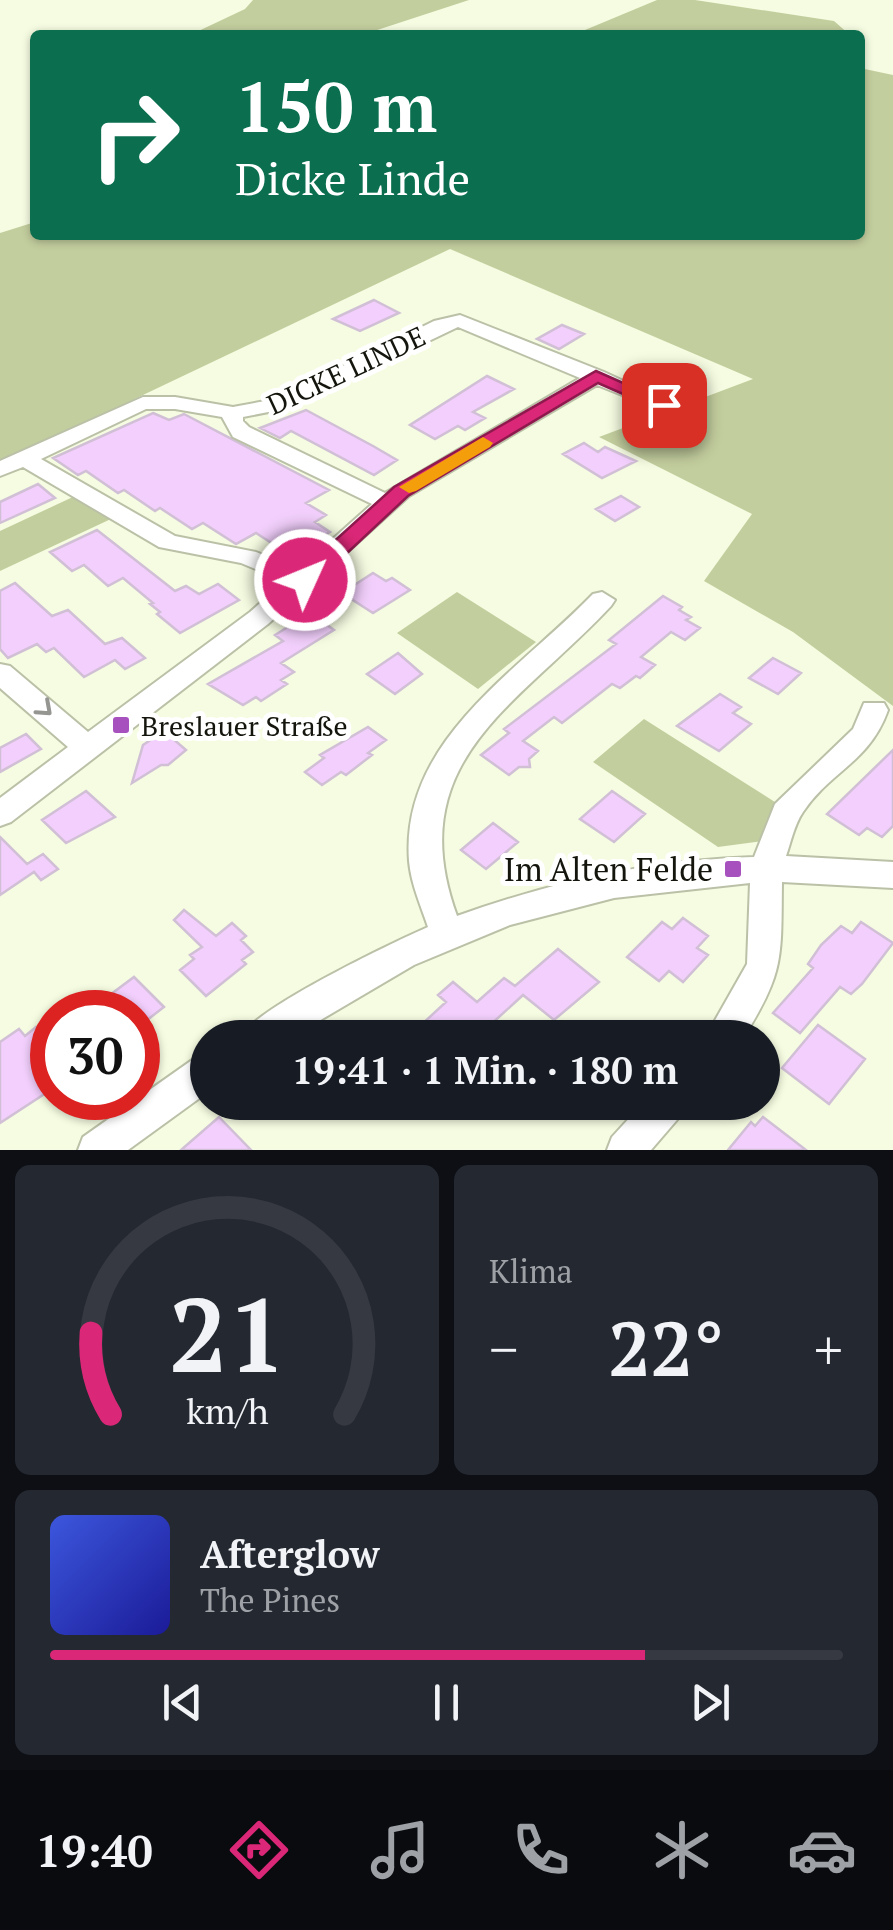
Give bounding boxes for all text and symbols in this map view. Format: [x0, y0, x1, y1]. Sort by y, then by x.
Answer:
text: 150 m [235, 59, 437, 152]
icon: right [70, 70, 200, 200]
text: Dicke Linde [235, 148, 470, 208]
street label: DICKE LINDE [261, 317, 431, 423]
pin [622, 363, 707, 448]
icon: arrive [637, 378, 692, 433]
position arrow [253, 528, 357, 632]
one-way arrow [33, 698, 52, 716]
place label: Breslauer Straße [141, 707, 348, 744]
marker: Breslauer Straße [110, 714, 132, 736]
place label: Im Alten Felde [504, 848, 713, 890]
marker: Im Alten Felde [722, 858, 744, 880]
speed limit sign: 30 [30, 990, 160, 1120]
text: 19:41 · 1 Min. · 180 m [292, 1045, 678, 1095]
text: Klima [489, 1250, 573, 1292]
text: 21 [168, 1264, 286, 1402]
text: 22° [608, 1298, 724, 1397]
text: − [489, 1312, 518, 1385]
text: + [814, 1312, 843, 1385]
text: km/h [186, 1387, 268, 1434]
text: Afterglow [200, 1529, 380, 1579]
text: The Pines [200, 1579, 340, 1621]
icon: previous [155, 1675, 210, 1730]
icon: pause [419, 1675, 474, 1730]
icon: next [683, 1675, 738, 1730]
icon: directions [224, 1815, 294, 1885]
icon: music [365, 1815, 435, 1885]
icon: phone [506, 1815, 576, 1885]
icon: climate [647, 1815, 717, 1885]
icon: car [787, 1815, 857, 1885]
text: 19:40 [35, 1820, 153, 1880]

